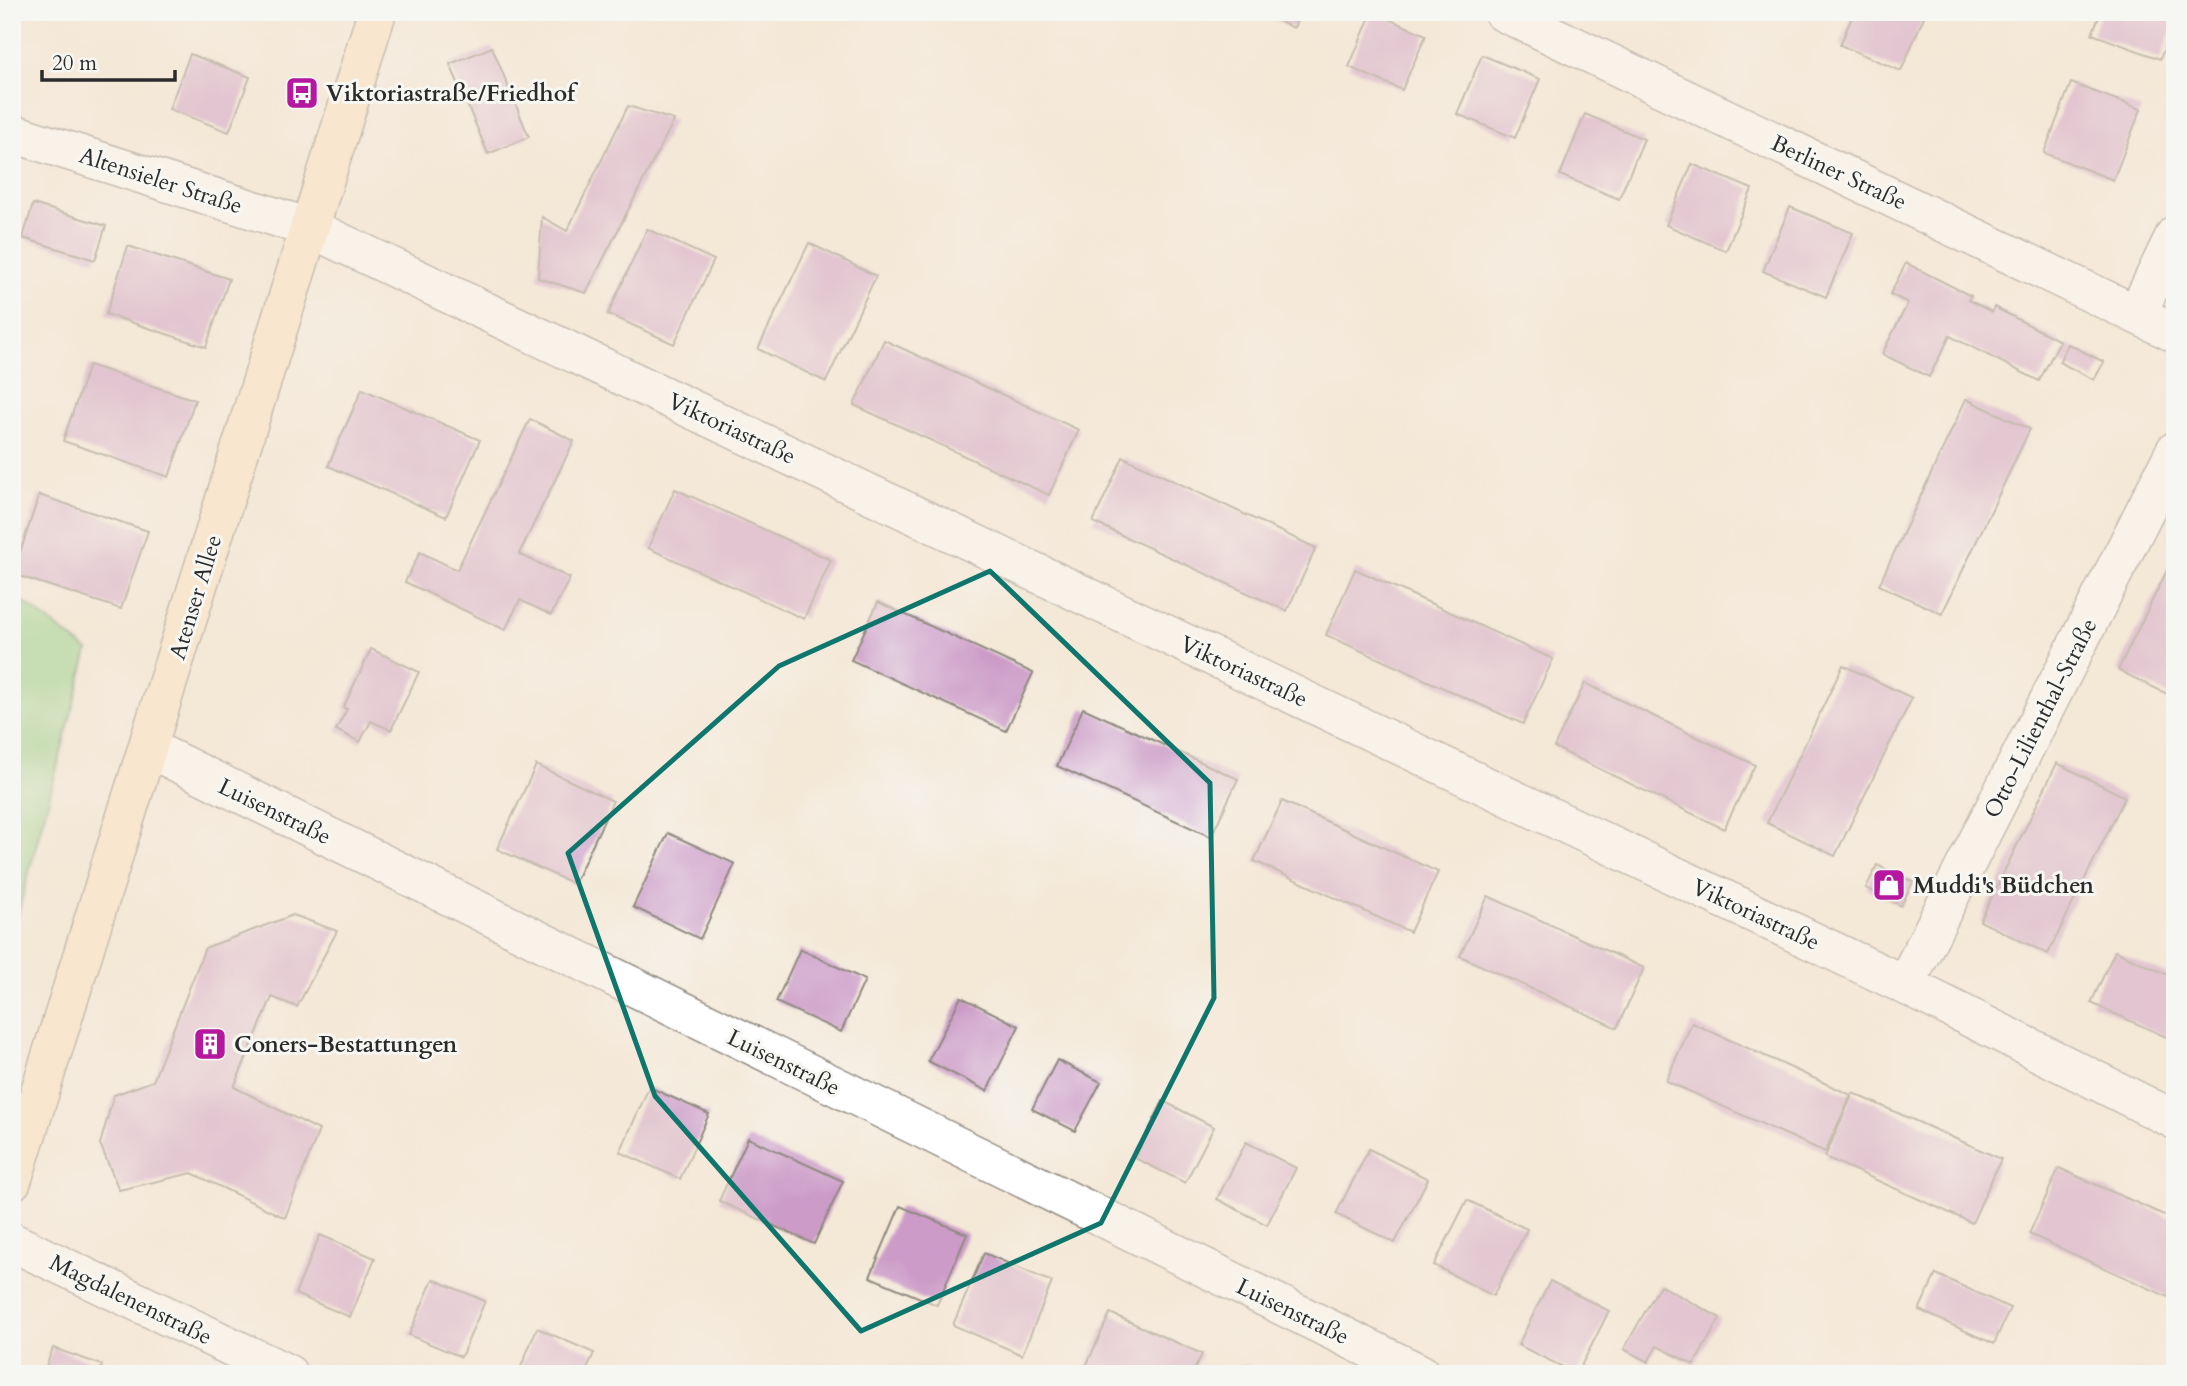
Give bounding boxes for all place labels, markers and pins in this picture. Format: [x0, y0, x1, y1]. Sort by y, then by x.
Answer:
bus stop icon: Viktoriastraße/Friedhof [283, 74, 321, 112]
place label: Viktoriastraße/Friedhof [326, 78, 579, 109]
shop icon: Muddi's Büdchen [1870, 866, 1908, 904]
place label: Muddi's Büdchen [1913, 870, 2094, 901]
building icon: Coners-Bestattungen [191, 1025, 229, 1063]
place label: Coners-Bestattungen [234, 1029, 457, 1060]

